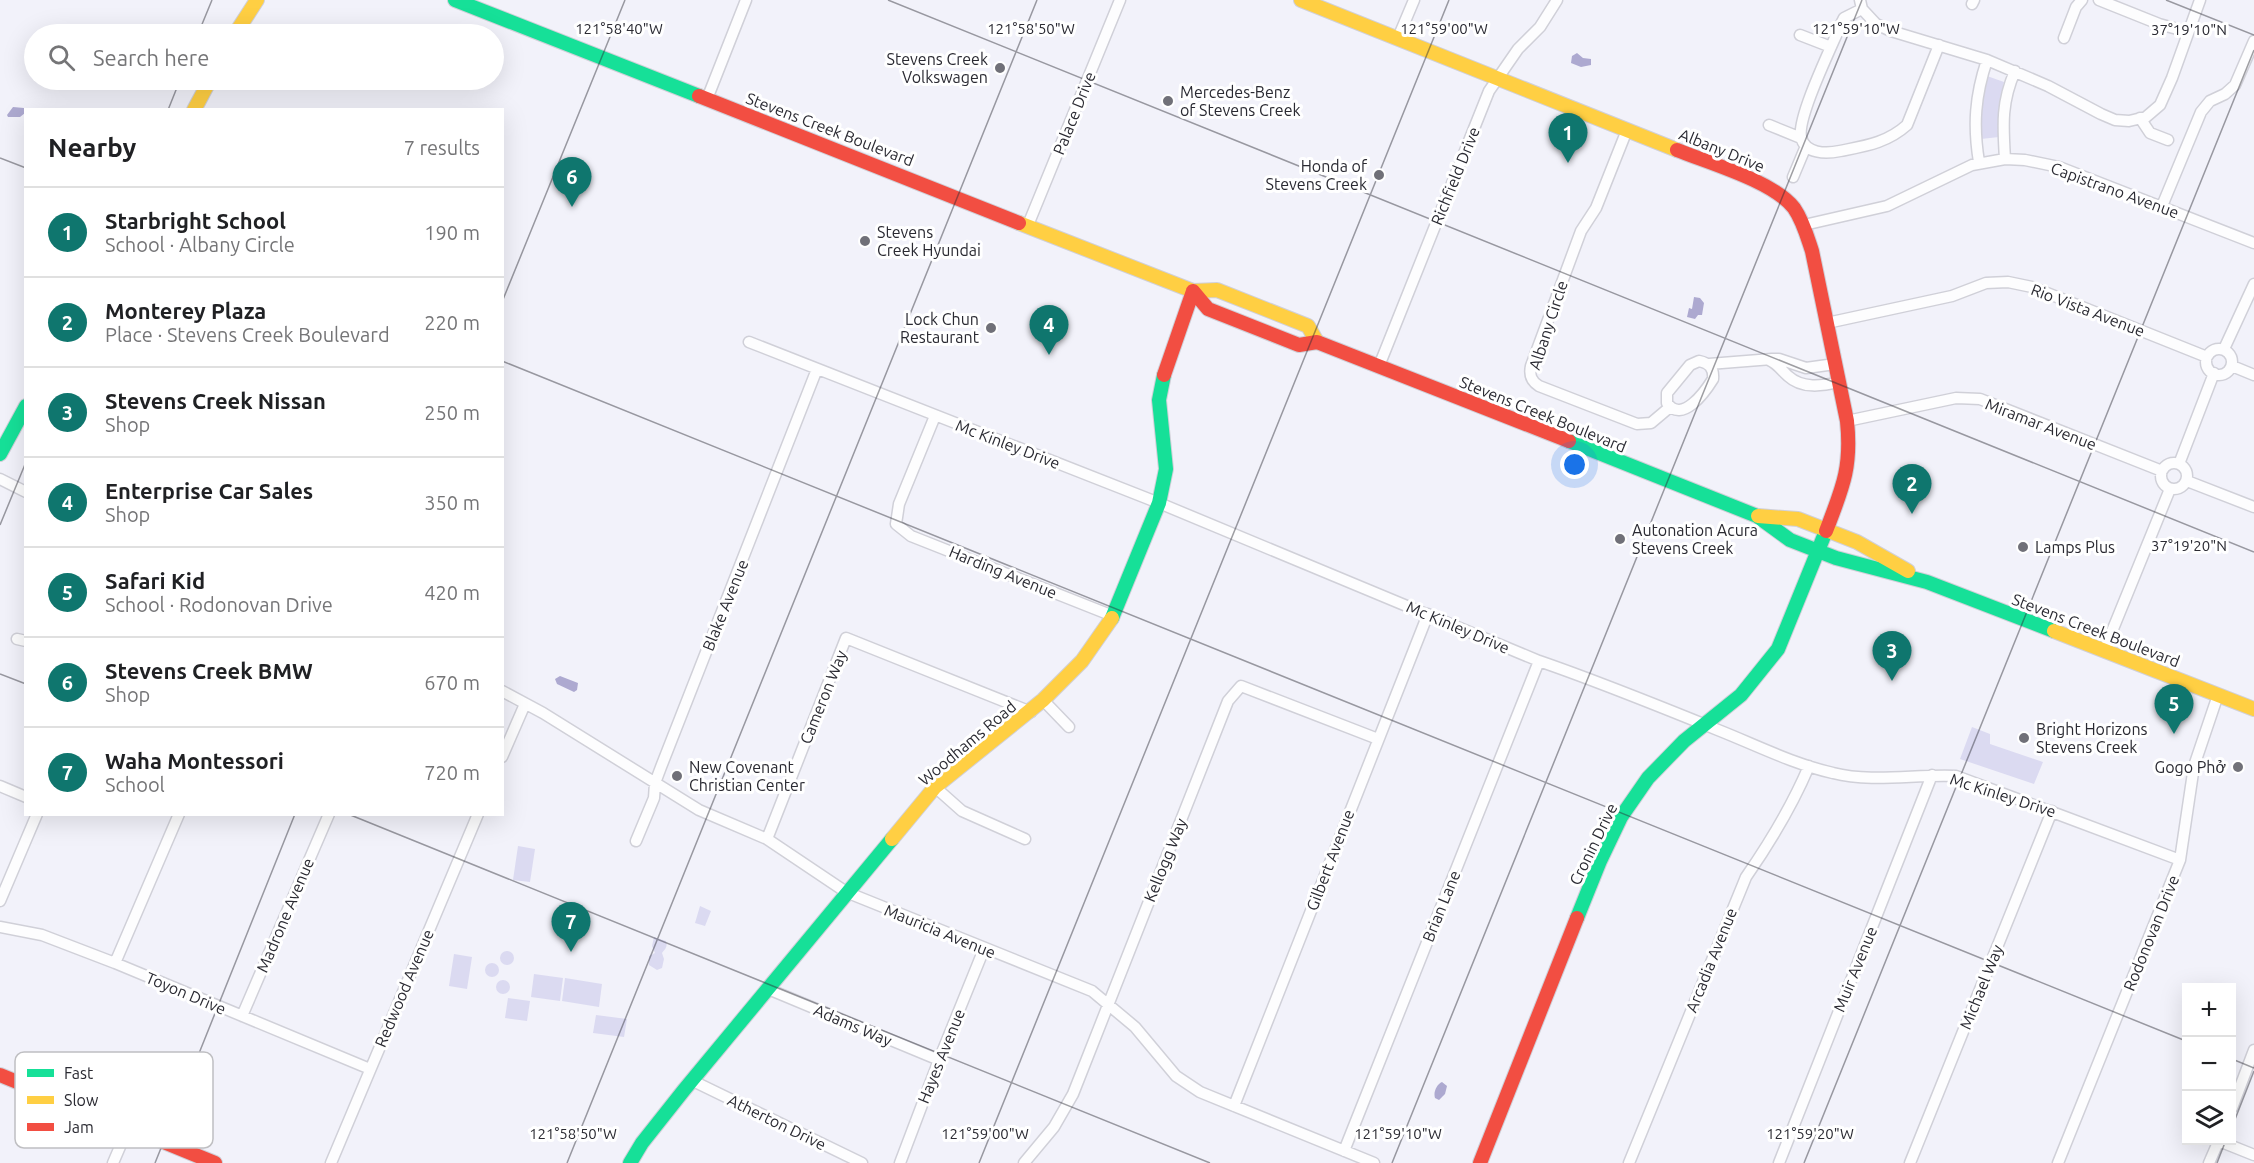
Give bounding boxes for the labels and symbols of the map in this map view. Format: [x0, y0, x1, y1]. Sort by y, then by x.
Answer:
text: 121°58'40"W [575, 20, 663, 37]
text: 121°58'50"W [987, 20, 1075, 37]
text: 121°59'00"W [1400, 20, 1488, 37]
text: 121°59'10"W [1812, 20, 1900, 37]
text: 37°19'10"N [2151, 21, 2227, 38]
place label: Stevens Creek Volkswagen [887, 50, 988, 86]
marker: Stevens Creek Volkswagen [993, 61, 1007, 75]
street label: Palace Drive [1049, 69, 1099, 157]
place label: Mercedes-Benz of Stevens Creek [1180, 83, 1301, 119]
street label: Stevens Creek Boulevard [744, 89, 916, 169]
marker: Mercedes-Benz of Stevens Creek [1161, 94, 1175, 108]
pin: 1 [1548, 114, 1588, 163]
street label: Richfield Drive [1427, 124, 1483, 228]
street label: Albany Drive [1677, 125, 1767, 175]
place label: Honda of Stevens Creek [1266, 157, 1368, 193]
pin: 6 [552, 158, 592, 207]
street label: Capistrano Avenue [2049, 158, 2181, 222]
marker: Honda of Stevens Creek [1372, 168, 1386, 182]
place label: Stevens Creek Hyundai [877, 223, 981, 259]
marker: Stevens Creek Hyundai [858, 234, 872, 248]
street label: Albany Circle [1525, 278, 1571, 372]
street label: Rio Vista Avenue [2029, 280, 2147, 340]
pin: 4 [1030, 306, 1068, 355]
place label: Lock Chun Restaurant [900, 310, 980, 346]
marker: Lock Chun Restaurant [984, 321, 998, 335]
street label: Stevens Creek Boulevard [1457, 372, 1629, 456]
street label: Miramar Avenue [1983, 395, 2099, 453]
street label: Mc Kinley Drive [953, 416, 1063, 472]
your location [1560, 450, 1589, 479]
pin: 2 [1892, 464, 1932, 514]
place label: Autonation Acura Stevens Creek [1632, 521, 1758, 557]
marker: Autonation Acura Stevens Creek [1613, 532, 1627, 546]
text: 37°19'20"N [2151, 537, 2227, 554]
place label: Lamps Plus [2035, 538, 2115, 556]
marker: Lamps Plus [2016, 540, 2030, 554]
street label: Harding Avenue [947, 542, 1059, 602]
street label: Blake Avenue [699, 557, 751, 653]
street label: Stevens Creek Boulevard [2010, 590, 2182, 670]
street label: Mc Kinley Drive [1404, 597, 1512, 657]
pin: 3 [1872, 632, 1912, 681]
street label: Cameron Way [796, 647, 850, 746]
pin: 5 [2154, 684, 2194, 734]
street label: Woodhams Road [915, 697, 1019, 789]
place label: Bright Horizons Stevens Creek [2036, 720, 2148, 756]
marker: Bright Horizons Stevens Creek [2017, 731, 2031, 745]
place label: New Covenant Christian Center [689, 758, 805, 794]
place label: Gogo Phở [2155, 758, 2227, 776]
marker: Gogo Phở [2231, 760, 2245, 774]
marker: New Covenant Christian Center [670, 769, 684, 783]
street label: Mc Kinley Drive [1948, 769, 2058, 821]
street label: Cronin Drive [1565, 800, 1621, 888]
street label: Gilbert Avenue [1302, 807, 1358, 913]
street label: Kellogg Way [1140, 815, 1190, 904]
street label: Madrone Avenue [253, 855, 317, 975]
street label: Brian Lane [1419, 868, 1463, 944]
street label: Rodonovan Drive [2120, 873, 2182, 993]
street label: Mauricia Avenue [882, 900, 998, 962]
pin: 7 [552, 902, 590, 952]
street label: Arcadia Avenue [1682, 905, 1740, 1015]
street label: Muir Avenue [1830, 924, 1880, 1014]
street label: Redwood Avenue [371, 926, 437, 1050]
street label: Michael Way [1956, 942, 2006, 1032]
street label: Toyon Drive [143, 968, 229, 1018]
street label: Adams Way [811, 1001, 895, 1050]
street label: Hayes Avenue [914, 1006, 968, 1106]
legend [15, 1052, 213, 1148]
text: Fast [64, 1064, 94, 1082]
street label: Atherton Drive [725, 1090, 829, 1154]
text: Slow [64, 1091, 99, 1109]
text: Jam [64, 1118, 94, 1136]
text: 121°58'50"W [529, 1125, 617, 1142]
text: 121°59'00"W [941, 1125, 1029, 1142]
text: 121°59'10"W [1354, 1125, 1442, 1142]
text: 121°59'20"W [1766, 1125, 1854, 1142]

